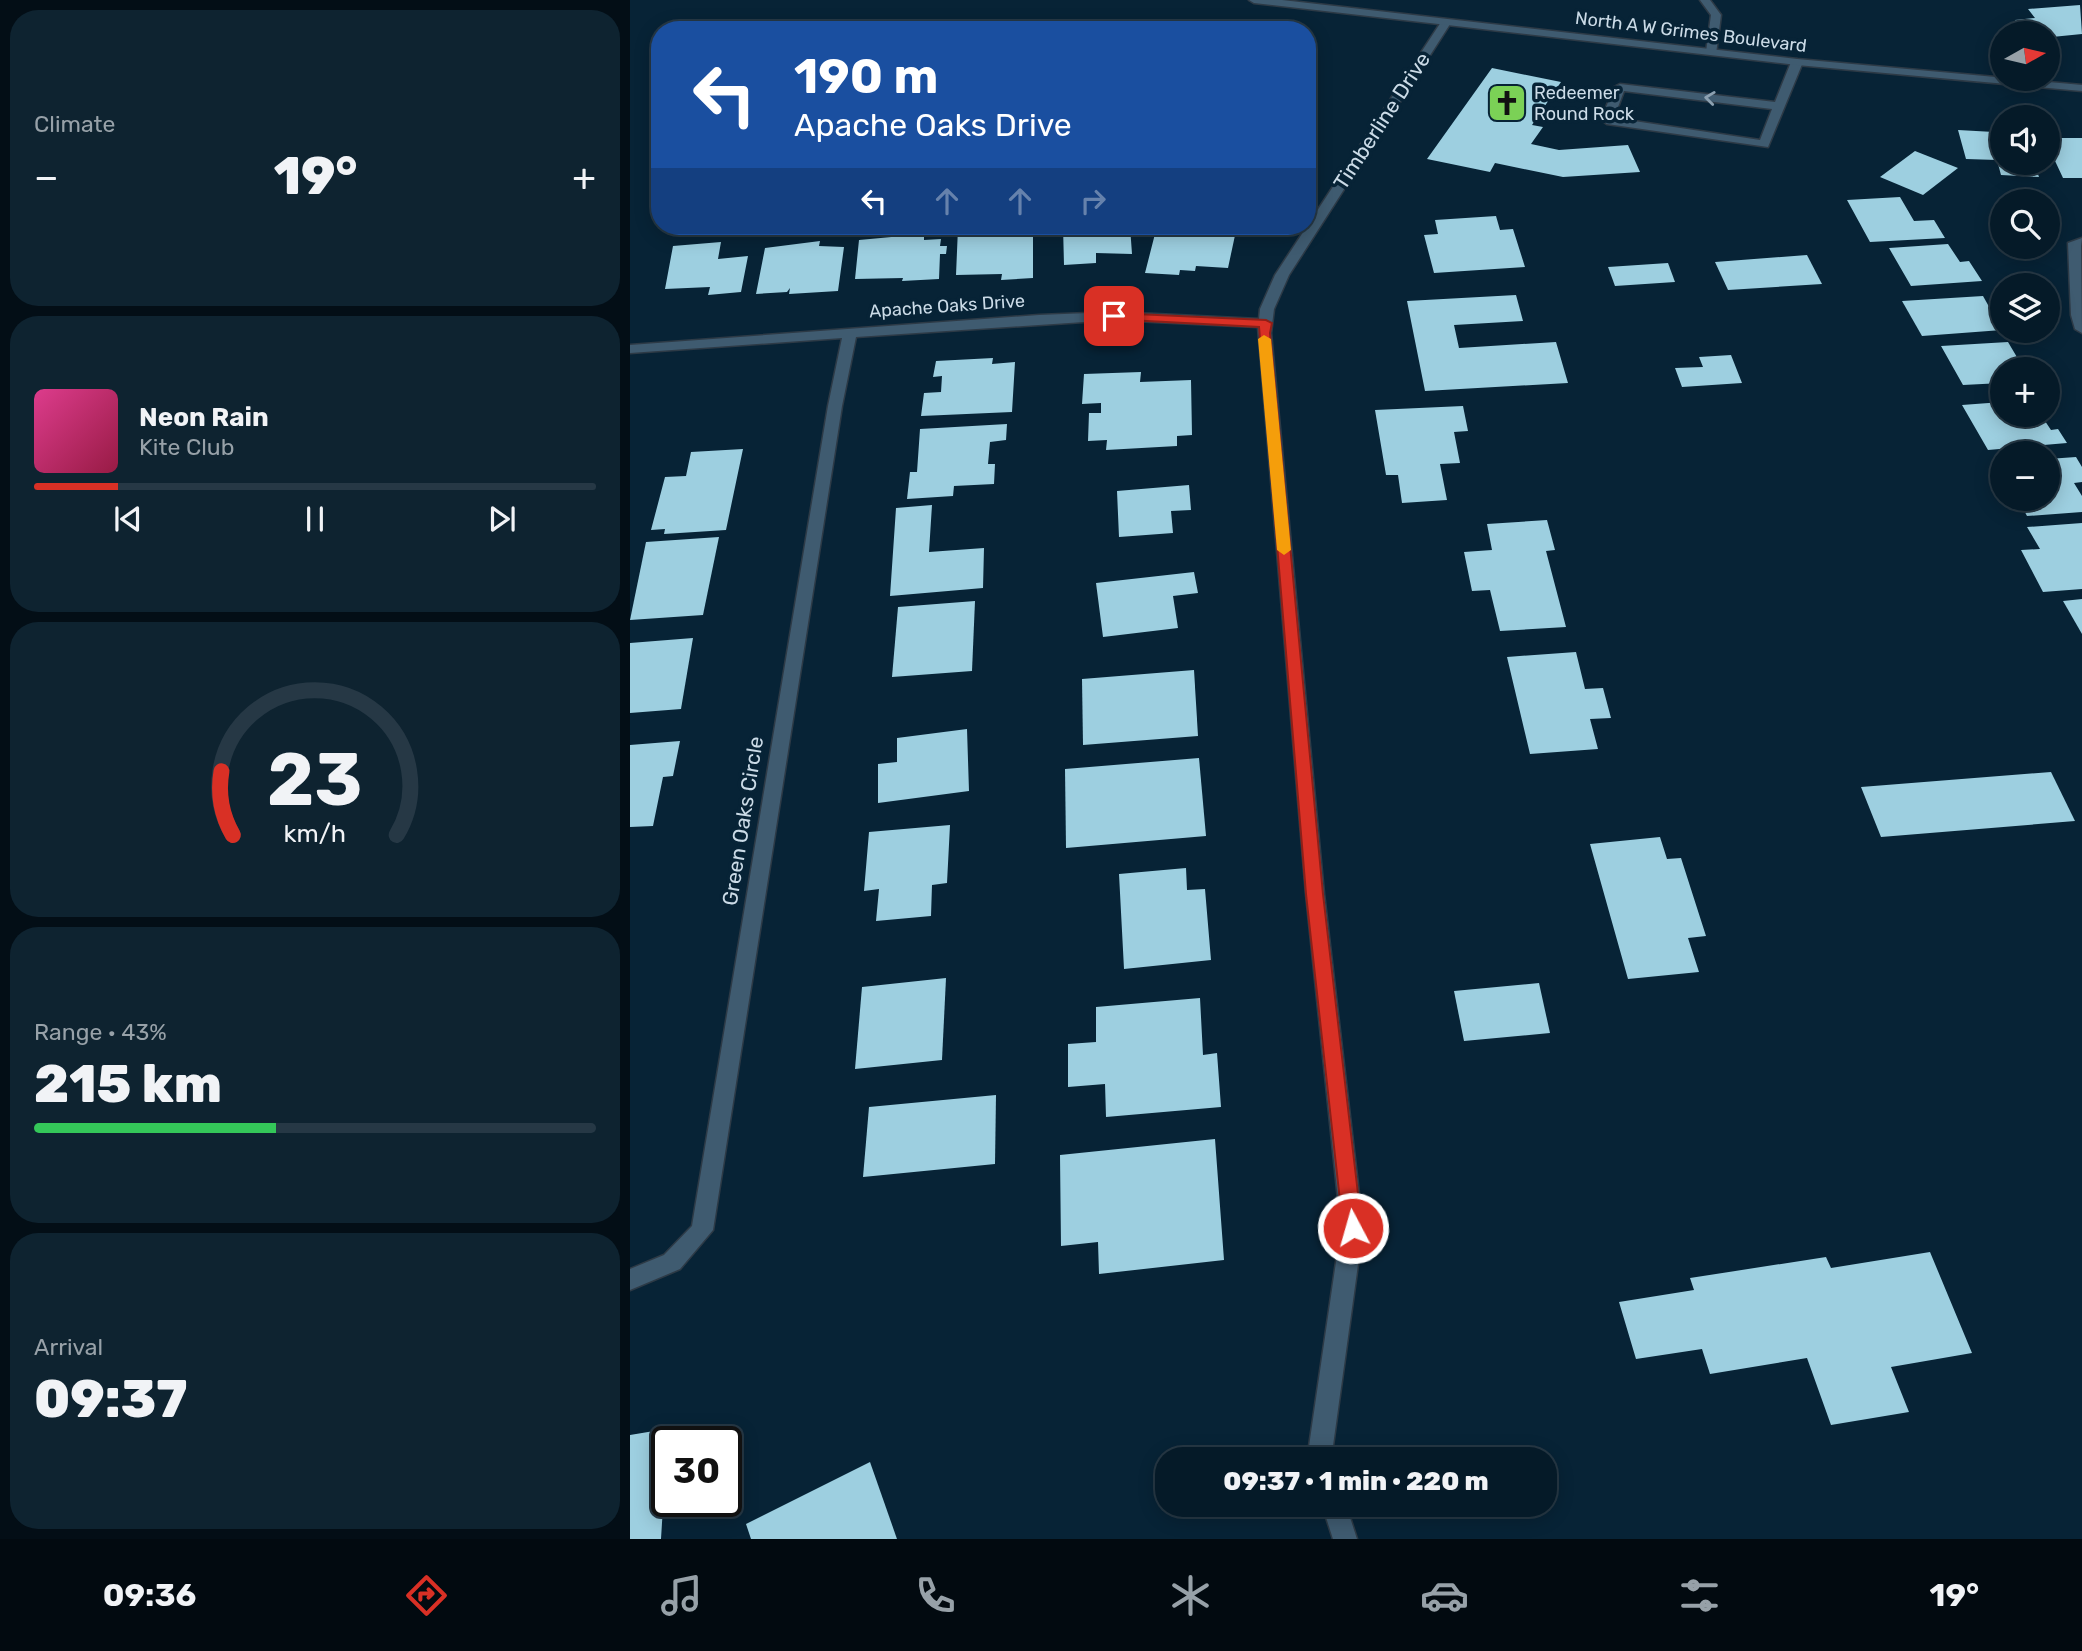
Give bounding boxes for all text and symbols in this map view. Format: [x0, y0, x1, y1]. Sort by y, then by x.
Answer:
street label: North A W Grimes Boulevard [1574, 7, 1808, 57]
north arrow [1990, 21, 2060, 91]
map controls [1990, 21, 2060, 511]
text: 190 m [794, 47, 938, 105]
street label: Timberline Drive [1328, 47, 1435, 194]
icon: left [679, 49, 770, 140]
church icon: Redeemer Round Rock [1486, 82, 1528, 124]
place label: Redeemer Round Rock [1534, 82, 1635, 125]
one-way arrow [1705, 90, 1716, 105]
button: sound [1990, 105, 2060, 175]
text: Apache Oaks Drive [794, 106, 1072, 144]
text: Climate [34, 110, 115, 138]
text: 19° [274, 145, 357, 207]
text: − [34, 154, 59, 200]
text: + [572, 154, 596, 200]
icon: left [855, 182, 893, 220]
icon: ahead [928, 182, 966, 220]
icon: ahead [1001, 182, 1039, 220]
icon: right [1074, 182, 1112, 220]
button: search [1990, 189, 2060, 259]
button: layers [1990, 273, 2060, 343]
pin [1084, 286, 1144, 346]
street label: Apache Oaks Drive [868, 290, 1026, 322]
icon: arrive [1095, 297, 1133, 335]
button: + [1990, 357, 2060, 427]
text: Neon Rain [139, 402, 269, 433]
text: Kite Club [139, 433, 234, 461]
button: − [1990, 441, 2060, 511]
icon: previous [109, 500, 147, 538]
icon: pause [296, 500, 334, 538]
icon: next [483, 500, 521, 538]
street label: Green Oaks Circle [717, 734, 768, 907]
text: 23 [267, 738, 363, 824]
text: km/h [284, 819, 346, 848]
text: Range · 43% [34, 1018, 167, 1046]
text: 215 km [34, 1053, 222, 1115]
position arrow [1316, 1191, 1390, 1265]
text: Arrival [34, 1333, 103, 1361]
text: 09:37 [34, 1368, 187, 1430]
speed limit sign: 30 [651, 1426, 742, 1517]
text: 09:37 · 1 min · 220 m [1223, 1466, 1489, 1497]
icon: directions [402, 1571, 451, 1620]
icon: music [657, 1571, 706, 1620]
icon: phone [911, 1571, 960, 1620]
icon: climate [1166, 1571, 1215, 1620]
icon: car [1420, 1571, 1469, 1620]
icon: filters [1675, 1571, 1724, 1620]
text: 09:36 [103, 1576, 196, 1614]
text: 19° [1930, 1576, 1979, 1614]

